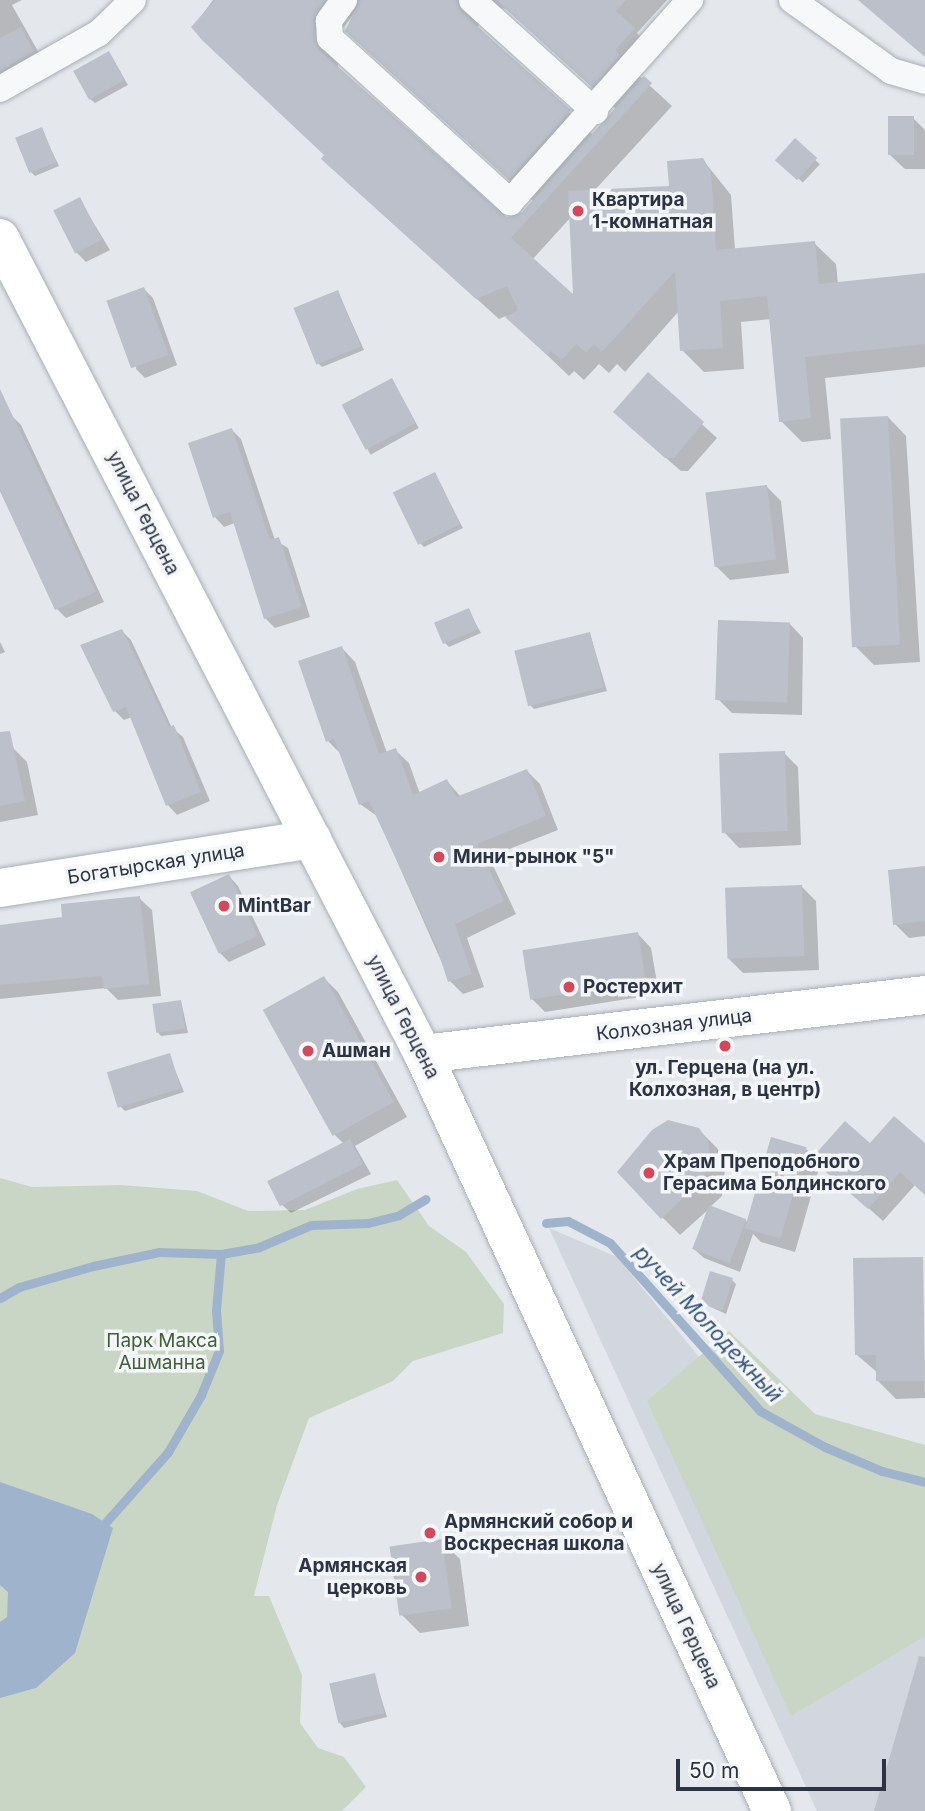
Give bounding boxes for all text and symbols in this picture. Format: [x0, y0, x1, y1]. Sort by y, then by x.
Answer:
place label: Квартира 1-комнатная [592, 189, 713, 233]
marker: Квартира 1-комнатная [570, 203, 586, 219]
street label: улица Герцена [102, 447, 184, 579]
street label: Богатырская улица [66, 839, 246, 889]
place label: Мини-рынок "5" [453, 846, 615, 868]
marker: Мини-рынок "5" [431, 849, 447, 865]
place label: MintBar [238, 895, 311, 917]
marker: MintBar [216, 898, 232, 914]
street label: улица Герцена [362, 951, 444, 1083]
place label: Ростерхит [583, 976, 683, 998]
marker: Ростерхит [561, 979, 577, 995]
street label: Колхозная улица [595, 1004, 753, 1046]
marker: ул. Герцена (на ул. Колхозная, в центр) [717, 1038, 733, 1054]
place label: Ашман [322, 1040, 391, 1062]
marker: Ашман [300, 1043, 316, 1059]
place label: ул. Герцена (на ул. Колхозная, в центр) [629, 1057, 821, 1101]
place label: Храм Преподобного Герасима Болдинского [663, 1151, 886, 1195]
marker: Храм Преподобного Герасима Болдинского [641, 1165, 657, 1181]
water label: ручей Молодежный [629, 1240, 787, 1408]
park label: Парк Макса Ашманна [106, 1330, 218, 1374]
place label: Армянский собор и Воскресная школа [444, 1511, 633, 1555]
marker: Армянский собор и Воскресная школа [422, 1525, 438, 1541]
place label: Армянская церковь [298, 1555, 407, 1599]
street label: улица Герцена [647, 1560, 725, 1692]
marker: Армянская церковь [413, 1569, 429, 1585]
scale bar [680, 1744, 890, 1788]
text: 50 m [689, 1758, 739, 1783]

